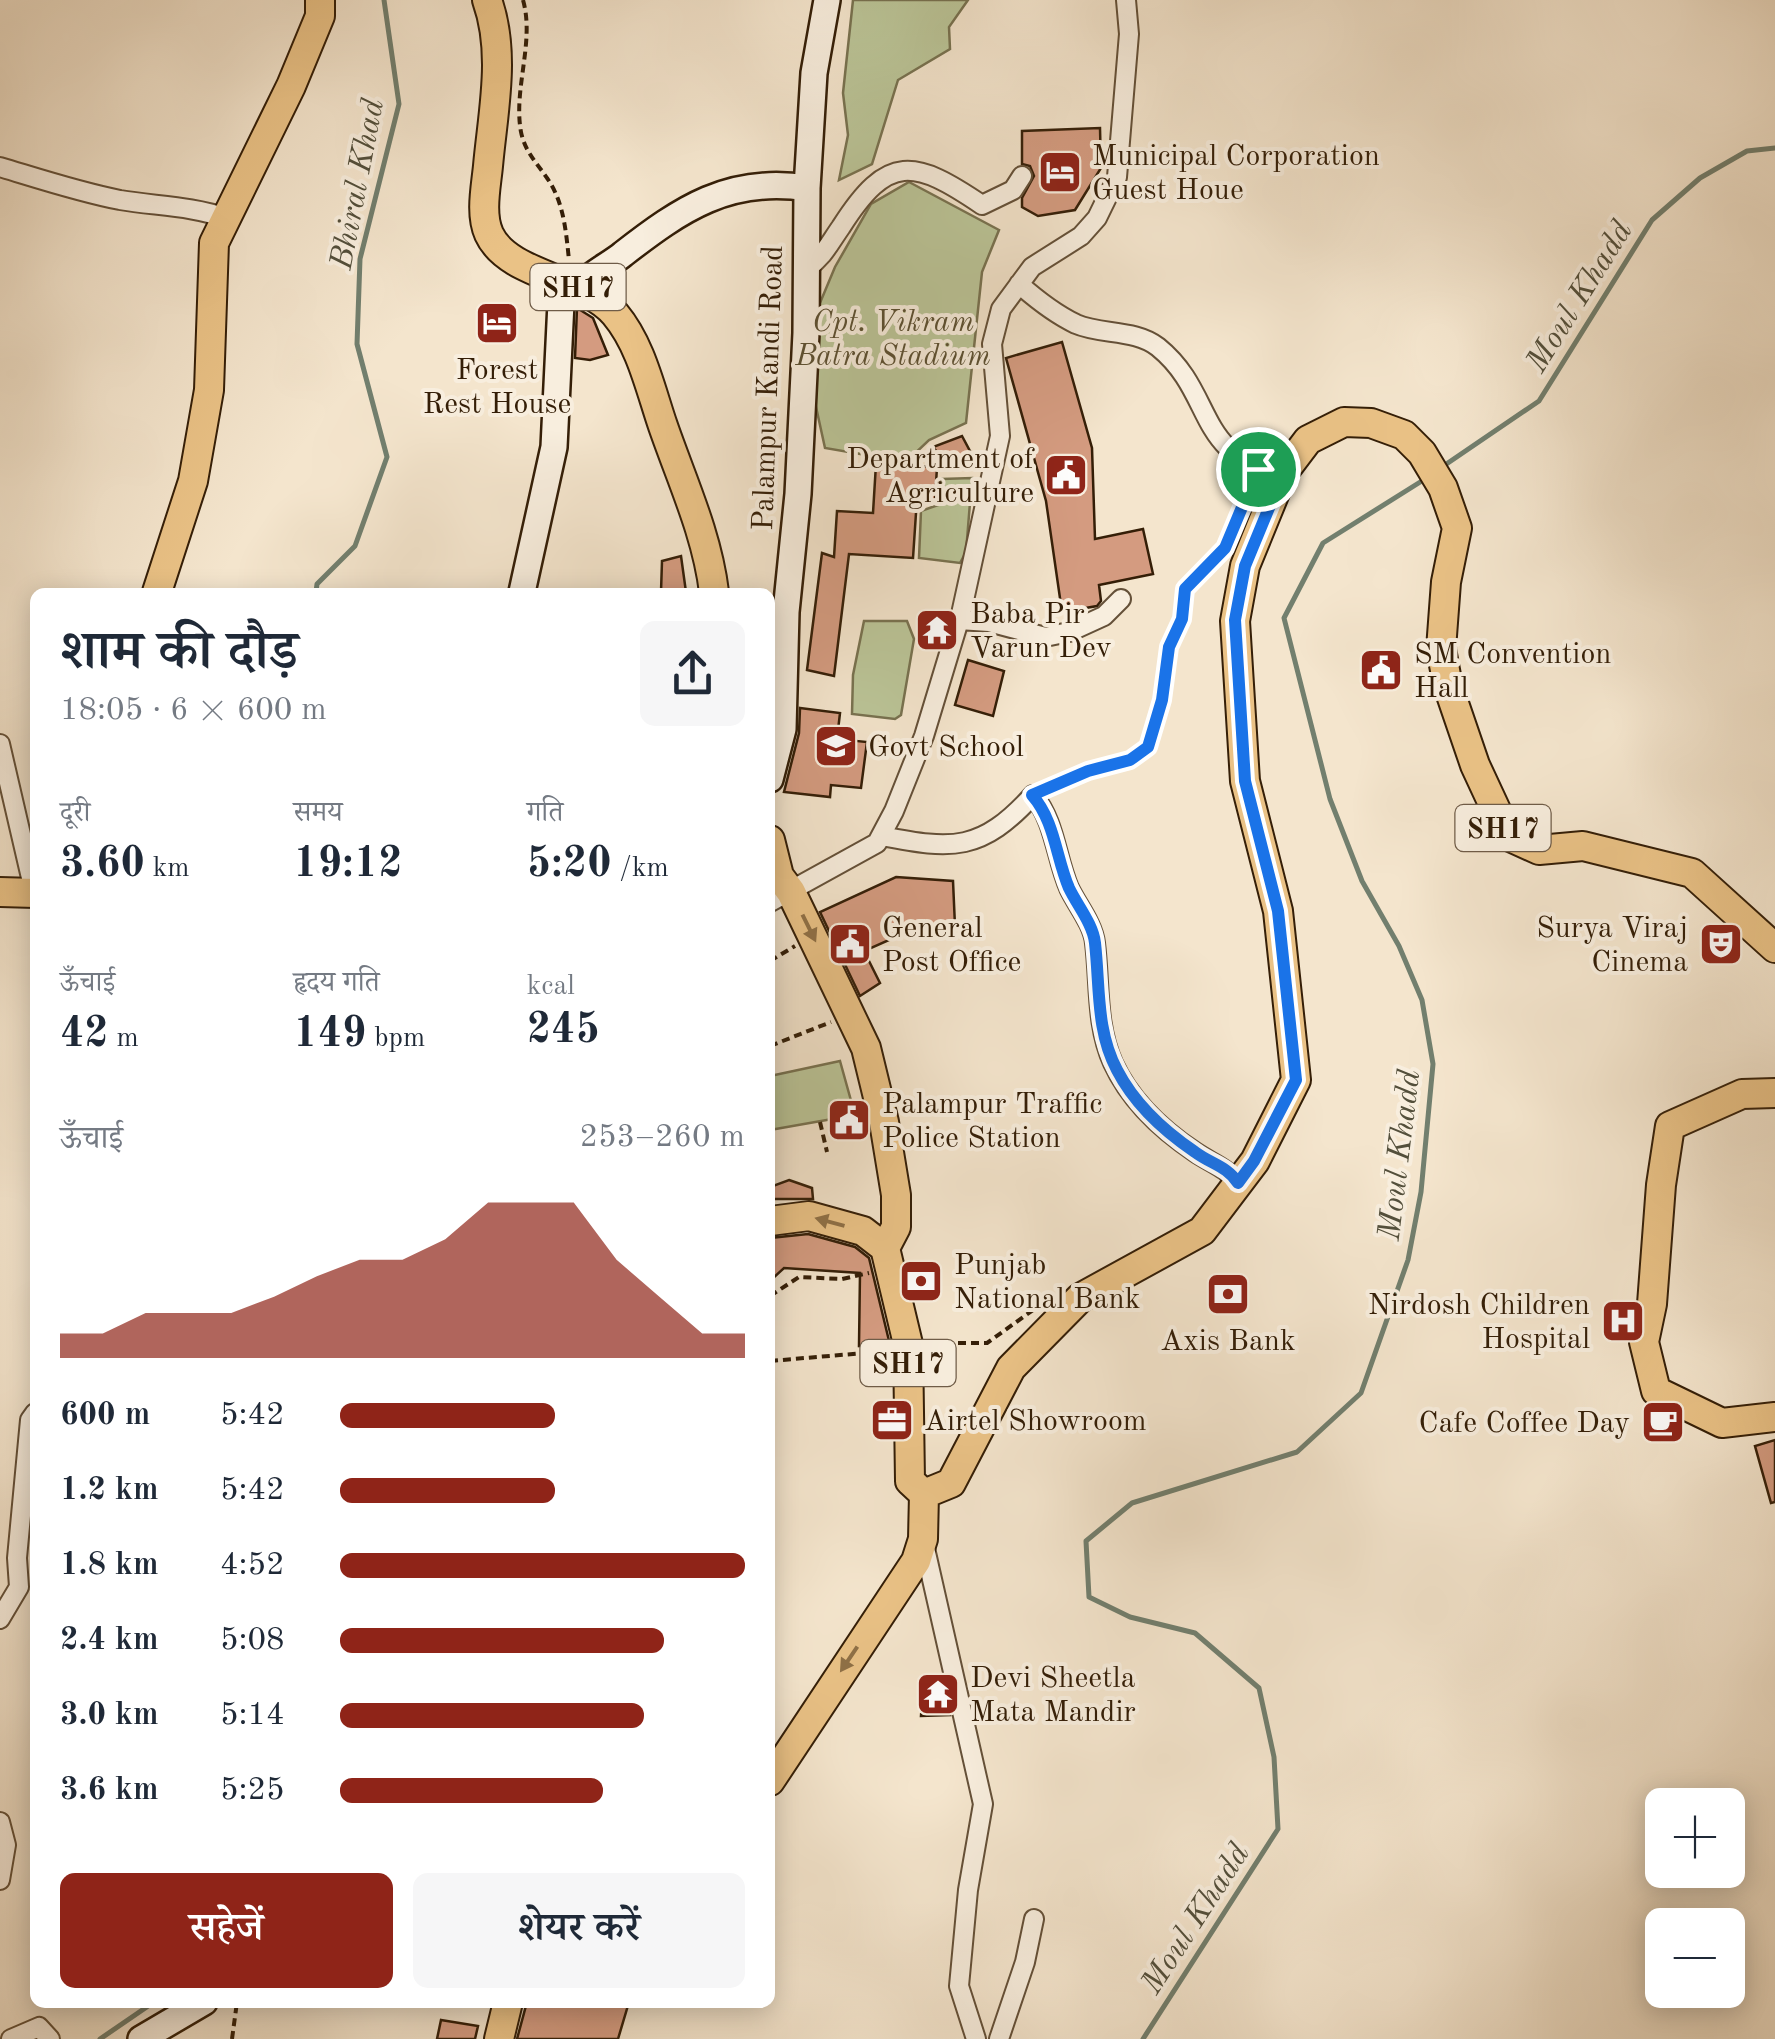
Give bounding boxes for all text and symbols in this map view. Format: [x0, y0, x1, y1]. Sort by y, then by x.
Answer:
water label: Bhiral Khad [327, 96, 391, 274]
place label: Municipal Corporation Guest Houe [1092, 142, 1380, 206]
hotel icon: Municipal Corporation Guest Houe [1037, 149, 1083, 195]
water label: Moul Khadd [1521, 215, 1640, 380]
street label: Palampur Kandi Road [749, 245, 789, 531]
road number: SH17 [530, 264, 626, 310]
hotel icon: Forest Rest House [474, 300, 520, 346]
park label: Cpt. Vikram Batra Stadium [794, 308, 991, 372]
place label: Forest Rest House [423, 356, 571, 420]
pin [1216, 427, 1301, 512]
icon: arrive [1231, 442, 1286, 497]
place label: Department of Agriculture [846, 445, 1035, 509]
public building icon: Department of Agriculture [1043, 452, 1089, 498]
place label: Baba Pir Varun Dev [970, 600, 1112, 664]
temple icon: Baba Pir Varun Dev [914, 607, 960, 653]
button: share [640, 621, 745, 726]
text: शाम की दौड़ [60, 626, 298, 681]
place label: SM Convention Hall [1414, 640, 1611, 704]
public building icon: SM Convention Hall [1358, 647, 1404, 693]
text: 18:05 · 6 × 600 m [60, 695, 327, 727]
school or university icon: Govt School [813, 723, 859, 769]
place label: Govt School [868, 733, 1024, 763]
text: दूरी [60, 800, 90, 828]
text: समय [293, 800, 343, 828]
text: गति [527, 800, 563, 828]
road number: SH17 [1456, 805, 1550, 851]
text: 3.60 [60, 844, 145, 886]
text: 19:12 [293, 844, 403, 886]
text: 5:20 [527, 844, 612, 886]
text: km [145, 855, 189, 883]
text: /km [612, 855, 669, 883]
one-way arrow [800, 914, 817, 943]
place label: General Post Office [882, 914, 1021, 978]
place label: Surya Viraj Cinema [1536, 914, 1688, 978]
public building icon: General Post Office [827, 921, 873, 967]
theatre icon: Surya Viraj Cinema [1698, 921, 1744, 967]
text: ऊँचाई [60, 970, 115, 998]
text: हृदय गति [293, 970, 380, 998]
text: kcal [527, 973, 575, 1001]
text: 245 [527, 1010, 600, 1052]
text: 42 [60, 1014, 109, 1056]
text: 149 [293, 1014, 366, 1056]
text: m [109, 1025, 139, 1053]
text: bpm [366, 1025, 425, 1053]
water label: Moul Khadd [1375, 1067, 1427, 1243]
place label: Palampur Traffic Police Station [882, 1090, 1102, 1154]
public building icon: Palampur Traffic Police Station [826, 1097, 872, 1143]
text: 253–260 m [579, 1122, 745, 1154]
text: ऊँचाई [60, 1124, 123, 1156]
one-way arrow [814, 1213, 845, 1229]
place label: Punjab National Bank [954, 1251, 1140, 1315]
bank icon: Punjab National Bank [898, 1258, 944, 1304]
bank icon: Axis Bank [1205, 1271, 1251, 1317]
place label: Nirdosh Children Hospital [1368, 1291, 1590, 1355]
hospital icon: Nirdosh Children Hospital [1600, 1298, 1646, 1344]
place label: Axis Bank [1160, 1327, 1296, 1357]
road number: SH17 [860, 1340, 956, 1386]
office icon: Airtel Showroom [869, 1397, 915, 1443]
cafe icon: Cafe Coffee Day [1640, 1399, 1686, 1445]
text: 600 m [60, 1400, 150, 1432]
text: 5:42 [220, 1400, 285, 1432]
place label: Airtel Showroom [924, 1407, 1147, 1437]
place label: Cafe Coffee Day [1419, 1409, 1630, 1439]
text: 1.2 km [60, 1475, 159, 1507]
text: 5:42 [220, 1475, 285, 1507]
text: 1.8 km [60, 1550, 159, 1582]
text: 4:52 [220, 1550, 285, 1582]
text: 2.4 km [60, 1625, 159, 1657]
text: 5:08 [220, 1625, 285, 1657]
one-way arrow [841, 1646, 859, 1673]
place label: Devi Sheetla Mata Mandir [970, 1664, 1136, 1728]
temple icon: Devi Sheetla Mata Mandir [915, 1671, 961, 1717]
text: 3.0 km [60, 1700, 159, 1732]
text: 5:14 [220, 1700, 285, 1732]
text: 3.6 km [60, 1775, 159, 1807]
text: 5:25 [220, 1775, 285, 1807]
map controls [1645, 1788, 1745, 2008]
button: + [1645, 1788, 1745, 1888]
water label: Moul Khadd [1136, 1838, 1257, 2001]
button: सहेजें [60, 1873, 393, 1988]
button: शेयर करें [413, 1873, 745, 1988]
button: − [1645, 1908, 1745, 2008]

